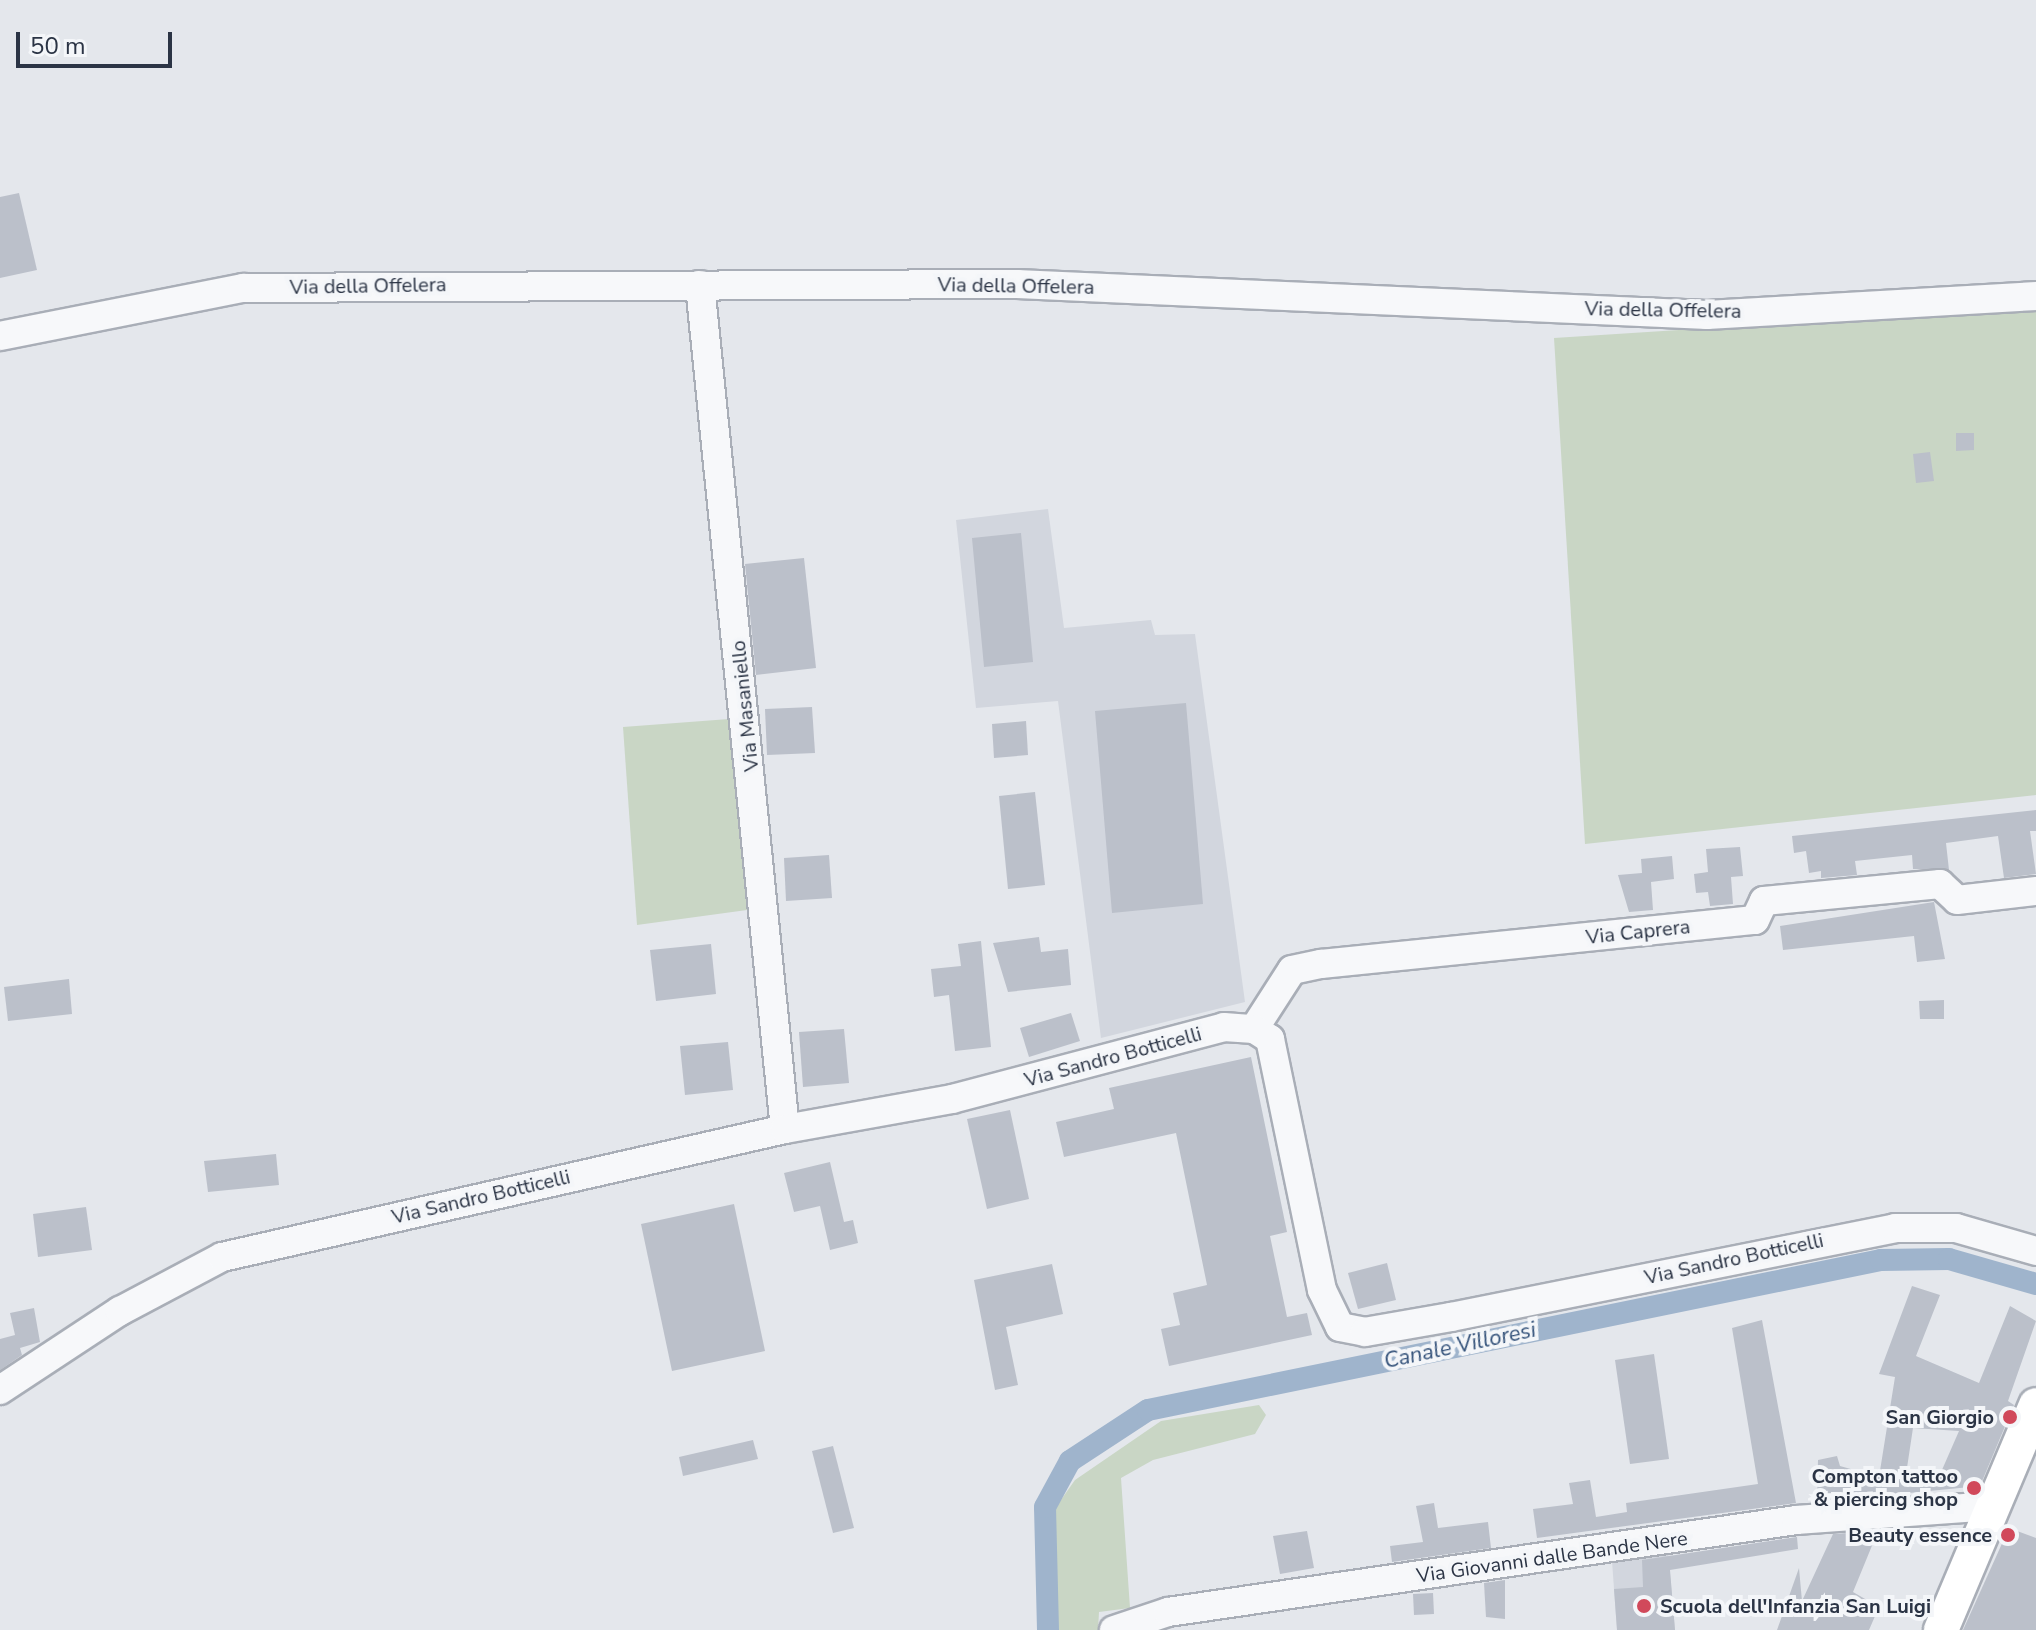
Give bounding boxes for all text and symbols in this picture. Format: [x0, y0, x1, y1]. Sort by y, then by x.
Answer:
scale bar [20, 16, 176, 66]
text: 50 m [30, 30, 86, 62]
street label: Via della Offelera [289, 273, 447, 299]
street label: Via della Offelera [937, 273, 1095, 299]
street label: Via della Offelera [1584, 297, 1742, 323]
street label: Via Masaniello [726, 639, 764, 773]
street label: Via Caprera [1585, 915, 1691, 949]
street label: Via Sandro Botticelli [1022, 1022, 1204, 1092]
street label: Via Sandro Botticelli [389, 1165, 573, 1229]
street label: Via Sandro Botticelli [1642, 1228, 1826, 1290]
water label: Canale Villoresi [1382, 1317, 1538, 1375]
place label: San Giorgio [1886, 1405, 1994, 1429]
marker: San Giorgio [2001, 1408, 2019, 1426]
place label: Compton tattoo & piercing shop [1812, 1464, 1958, 1511]
marker: Compton tattoo & piercing shop [1965, 1479, 1983, 1497]
place label: Beauty essence [1848, 1523, 1992, 1547]
street label: Via Giovanni dalle Bande Nere [1415, 1526, 1689, 1588]
marker: Beauty essence [1999, 1526, 2017, 1544]
place label: Scuola dell'Infanzia San Luigi [1660, 1594, 1931, 1618]
marker: Scuola dell'Infanzia San Luigi [1635, 1597, 1653, 1615]

